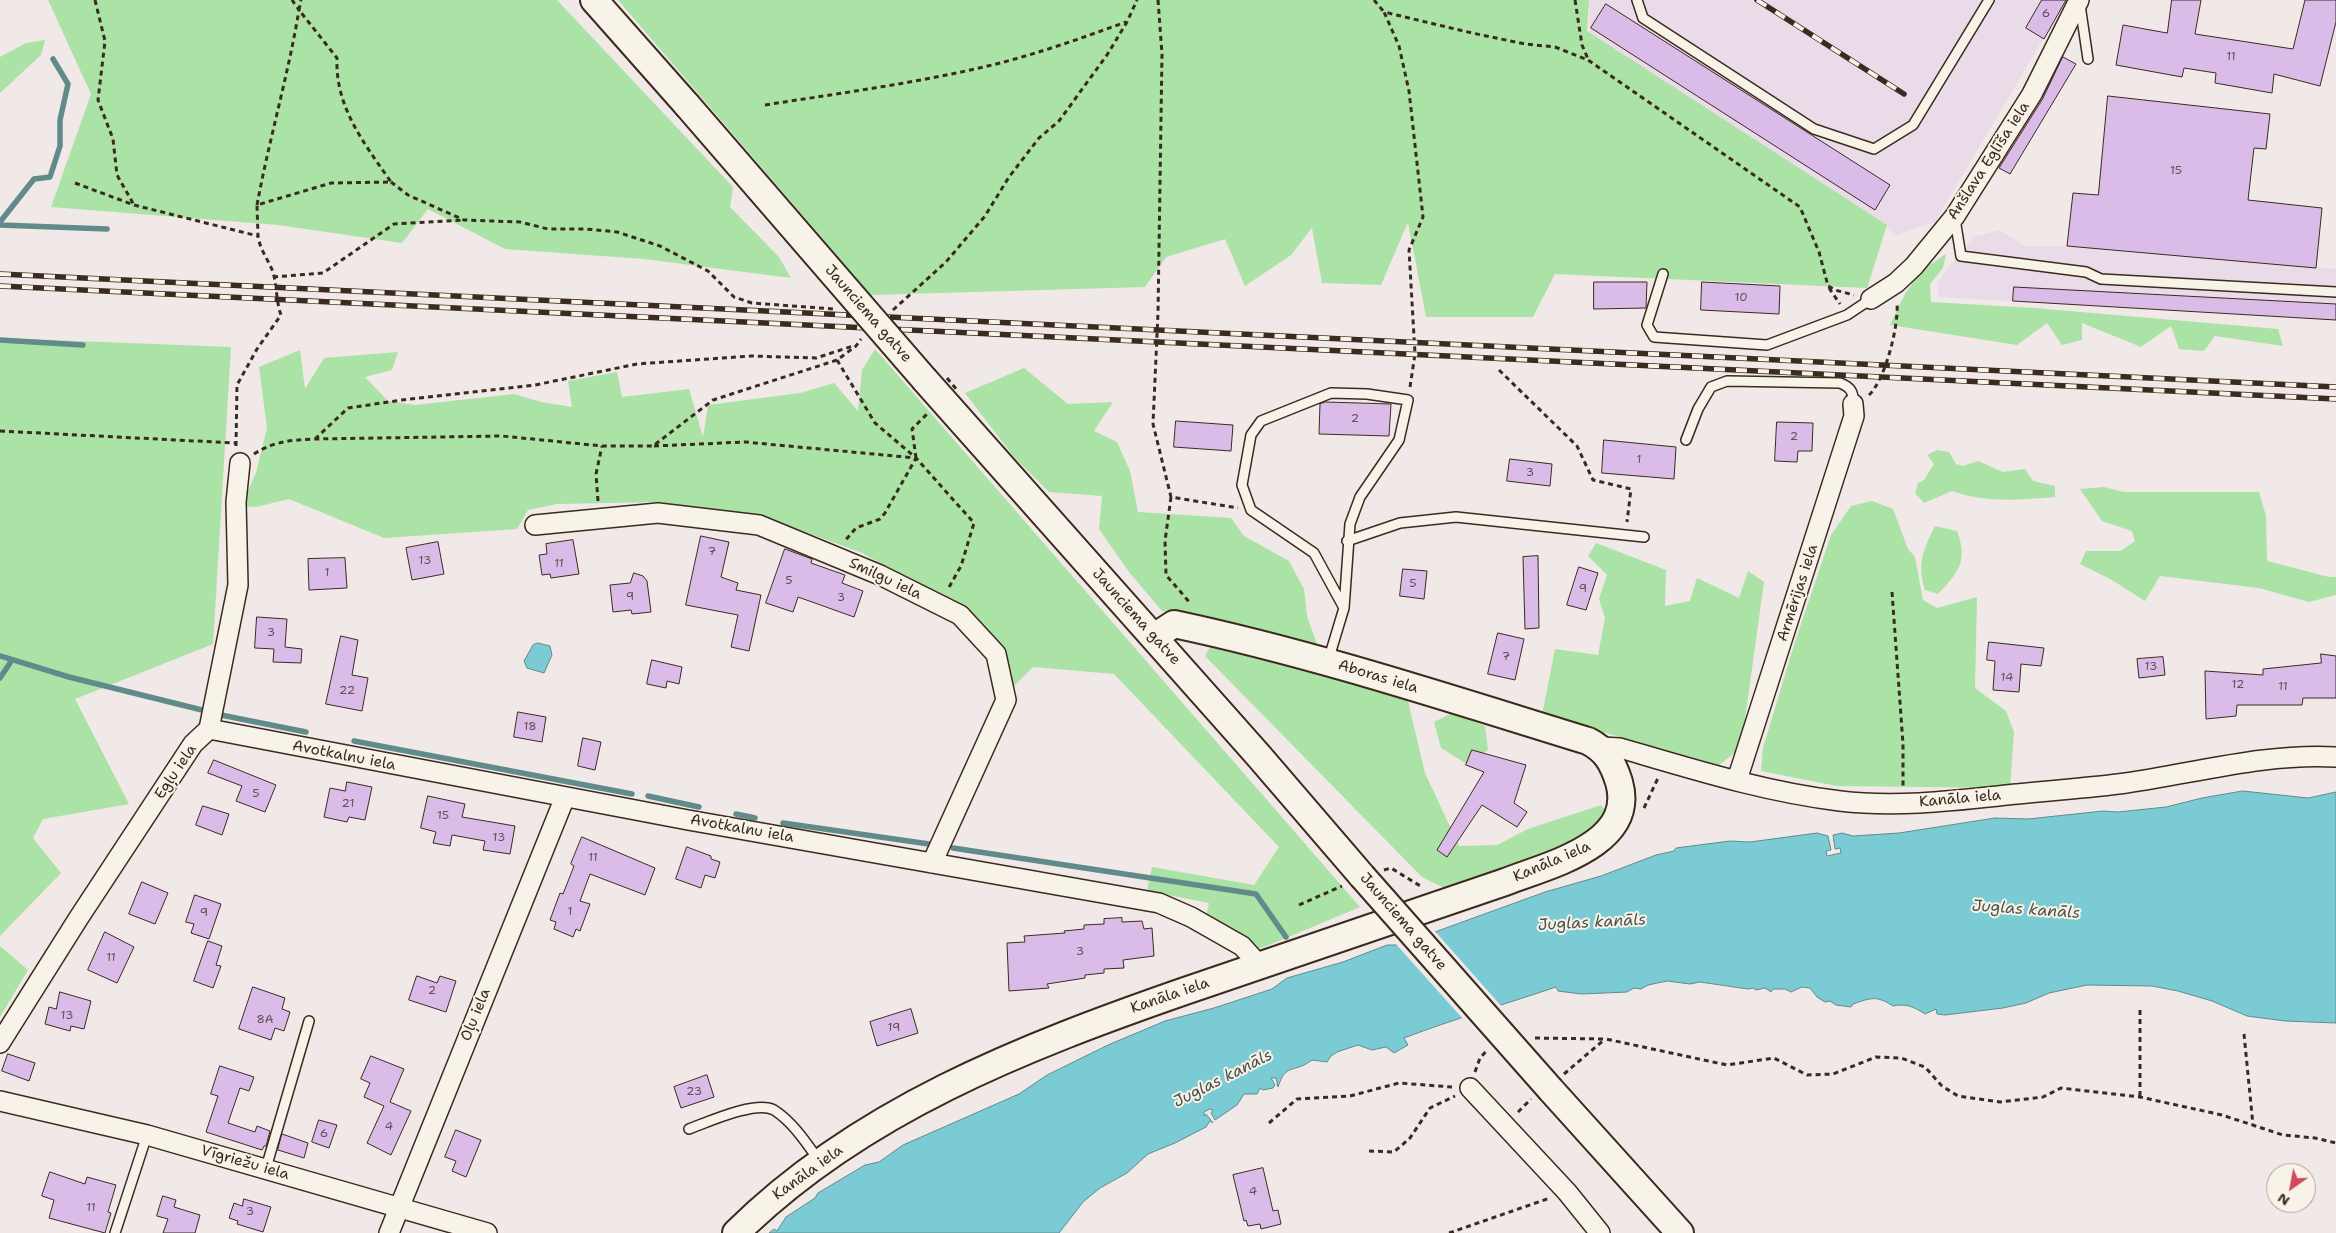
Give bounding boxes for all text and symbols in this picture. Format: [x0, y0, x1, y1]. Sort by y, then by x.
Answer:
house number: 6 [2042, 7, 2050, 21]
house number: 11 [2226, 50, 2236, 64]
street label: Anšlava Eglīša iela [1944, 99, 2034, 223]
house number: 15 [2170, 164, 2182, 178]
street label: Jaunciema gatve [821, 261, 915, 367]
house number: 10 [1734, 291, 1748, 305]
house number: 2 [1351, 412, 1359, 426]
house number: 2 [1790, 430, 1798, 444]
house number: 1 [1636, 453, 1642, 467]
house number: 3 [1526, 466, 1534, 480]
street label: Armērijas iela [1774, 542, 1822, 644]
house number: 7 [708, 545, 716, 559]
house number: 13 [419, 554, 431, 568]
street label: Smilgu iela [846, 554, 924, 604]
house number: 11 [554, 557, 564, 571]
street label: Jaunciema gatve [1088, 565, 1184, 669]
house number: 1 [324, 566, 330, 580]
house number: 5 [785, 574, 793, 588]
house number: 5 [1409, 577, 1417, 591]
house number: 9 [1579, 582, 1587, 596]
house number: 9 [626, 590, 634, 604]
house number: 3 [837, 591, 845, 605]
house number: 3 [267, 626, 275, 640]
house number: 7 [1502, 650, 1510, 664]
street label: Aboras iela [1336, 656, 1420, 698]
house number: 13 [2145, 660, 2157, 674]
house number: 14 [2001, 671, 2013, 685]
house number: 12 [2232, 678, 2244, 692]
house number: 11 [2278, 680, 2288, 694]
house number: 22 [339, 684, 355, 698]
house number: 18 [523, 720, 537, 734]
street label: Avotkalnu iela [291, 737, 397, 775]
street label: Egļu iela [151, 741, 201, 803]
street label: Kanāla iela [1918, 786, 2002, 812]
house number: 5 [252, 787, 260, 801]
house number: 21 [342, 797, 354, 811]
house number: 15 [437, 809, 449, 823]
street label: Avotkalnu iela [689, 811, 795, 847]
house number: 13 [493, 831, 505, 845]
street label: Kanāla iela [1511, 838, 1593, 886]
house number: 11 [588, 851, 598, 865]
street label: Jaunciema gatve [1356, 869, 1450, 975]
water label: Juglas kanāls [1971, 897, 2081, 923]
house number: 1 [567, 905, 573, 919]
house number: 9 [200, 906, 208, 920]
water label: Juglas kanāls [1537, 911, 1647, 935]
house number: 3 [1076, 945, 1084, 959]
house number: 11 [106, 951, 116, 965]
street label: Kanāla iela [1128, 974, 1212, 1018]
house number: 2 [428, 984, 436, 998]
street label: Oļu iela [457, 986, 495, 1044]
house number: 13 [61, 1009, 73, 1023]
house number: 8A [256, 1013, 274, 1027]
house number: 19 [888, 1021, 900, 1035]
water label: Juglas kanāls [1170, 1046, 1276, 1112]
house number: 23 [686, 1085, 702, 1099]
house number: 4 [385, 1120, 393, 1134]
house number: 6 [320, 1127, 328, 1141]
street label: Vīgriežu iela [199, 1142, 291, 1184]
street label: Kanāla iela [769, 1142, 847, 1204]
north arrow [2266, 1163, 2316, 1213]
house number: 4 [1249, 1185, 1257, 1199]
text: N [2274, 1189, 2293, 1210]
house number: 11 [86, 1201, 96, 1215]
house number: 3 [246, 1205, 254, 1219]

